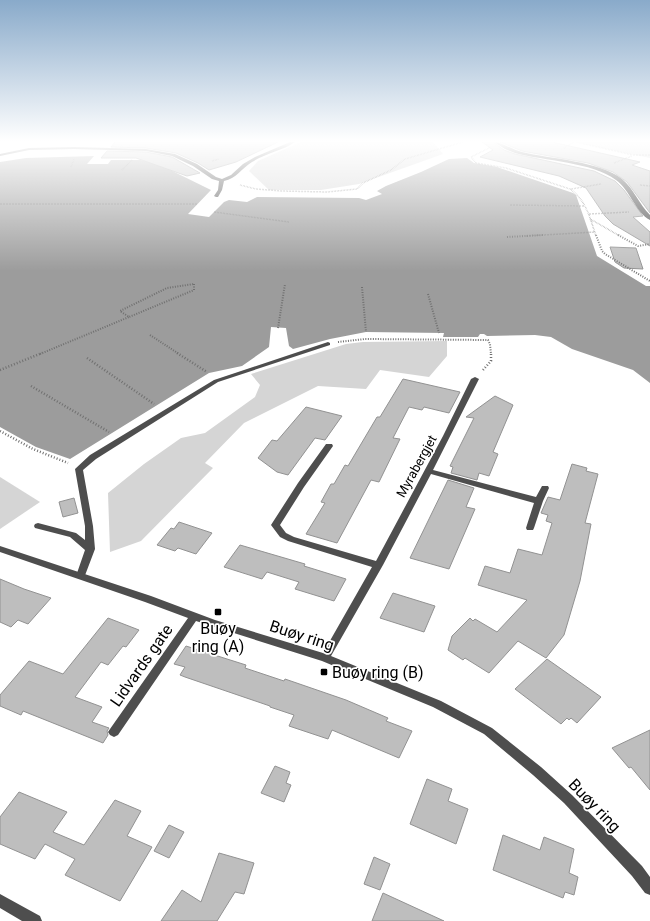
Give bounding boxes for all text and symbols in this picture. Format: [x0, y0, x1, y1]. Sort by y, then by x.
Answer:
street label: Myrabergjet [393, 433, 440, 500]
marker: Buøy ring (A) [213, 607, 223, 617]
street label: Buøy ring [267, 616, 336, 655]
place label: Buøy ring (A) [192, 619, 244, 656]
street label: Lidvards gate [106, 621, 177, 710]
place label: Buøy ring (B) [332, 663, 424, 682]
marker: Buøy ring (B) [319, 667, 329, 677]
street label: Buøy ring [565, 775, 625, 836]

